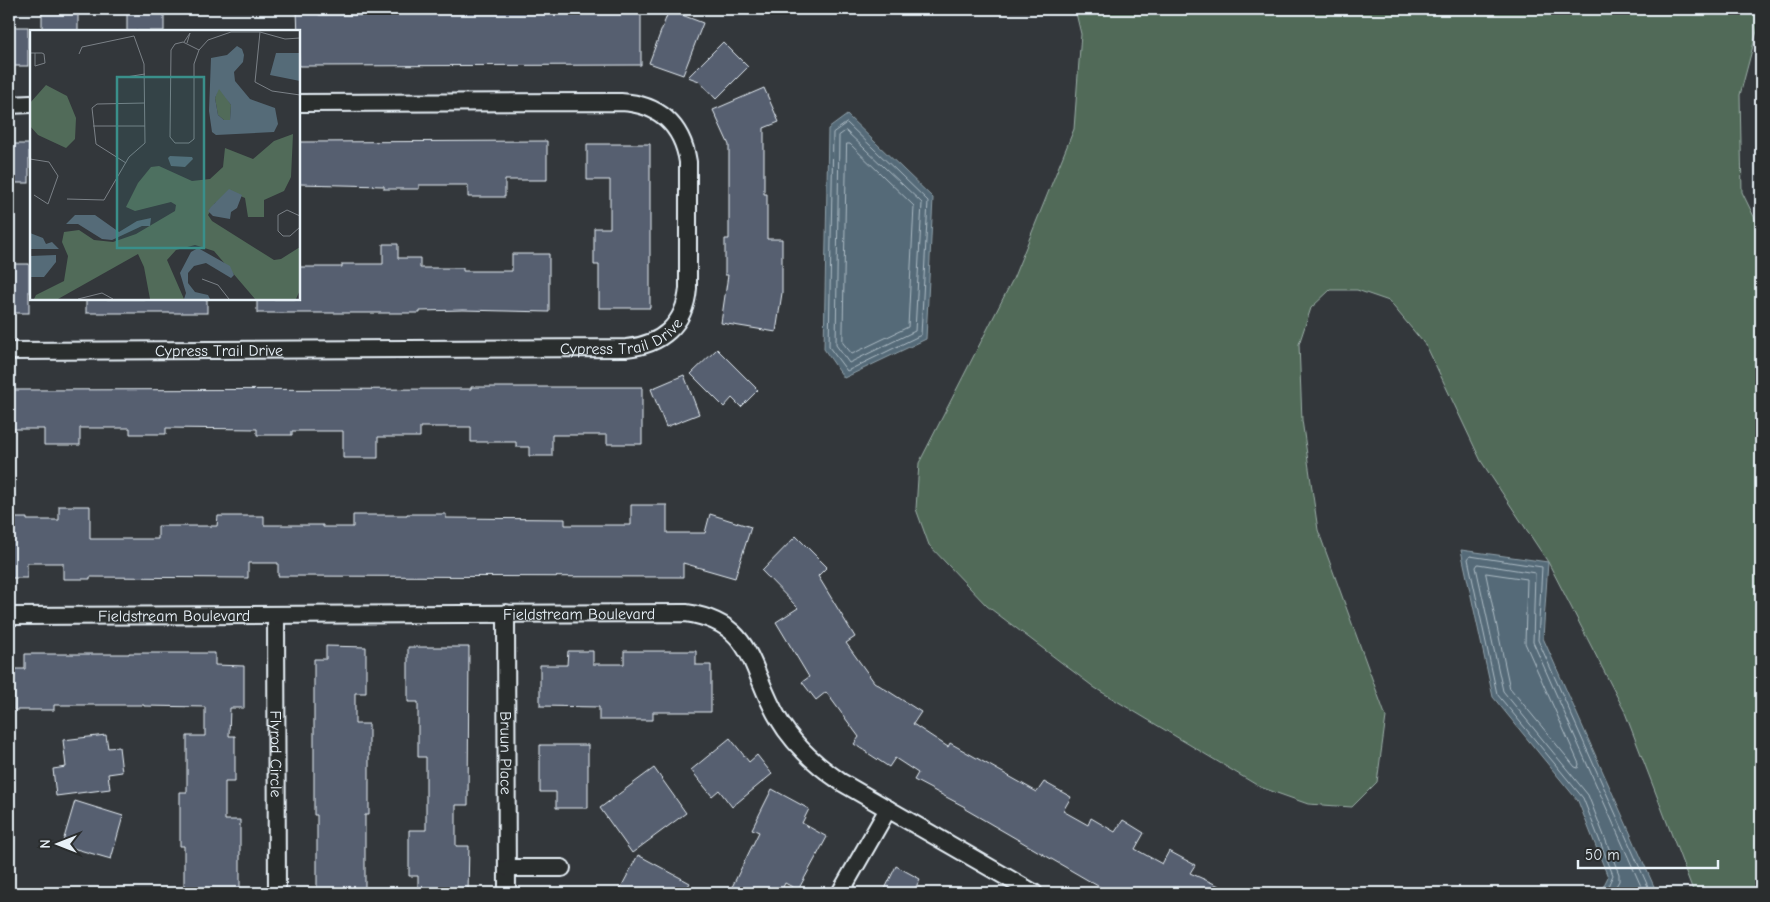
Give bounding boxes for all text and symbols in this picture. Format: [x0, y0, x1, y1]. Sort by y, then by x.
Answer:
inset map [30, 30, 300, 300]
street label: Cypress Trail Drive [560, 315, 687, 358]
street label: Cypress Trail Drive [155, 342, 283, 360]
street label: Fieldstream Boulevard [503, 605, 655, 624]
street label: Fieldstream Boulevard [98, 607, 250, 626]
street label: Flyrod Circle [266, 711, 285, 797]
street label: Bruun Place [496, 711, 515, 795]
north arrow [32, 820, 82, 870]
scale bar [1578, 837, 1718, 869]
text: N [37, 839, 54, 849]
text: 50 m [1585, 846, 1620, 864]

